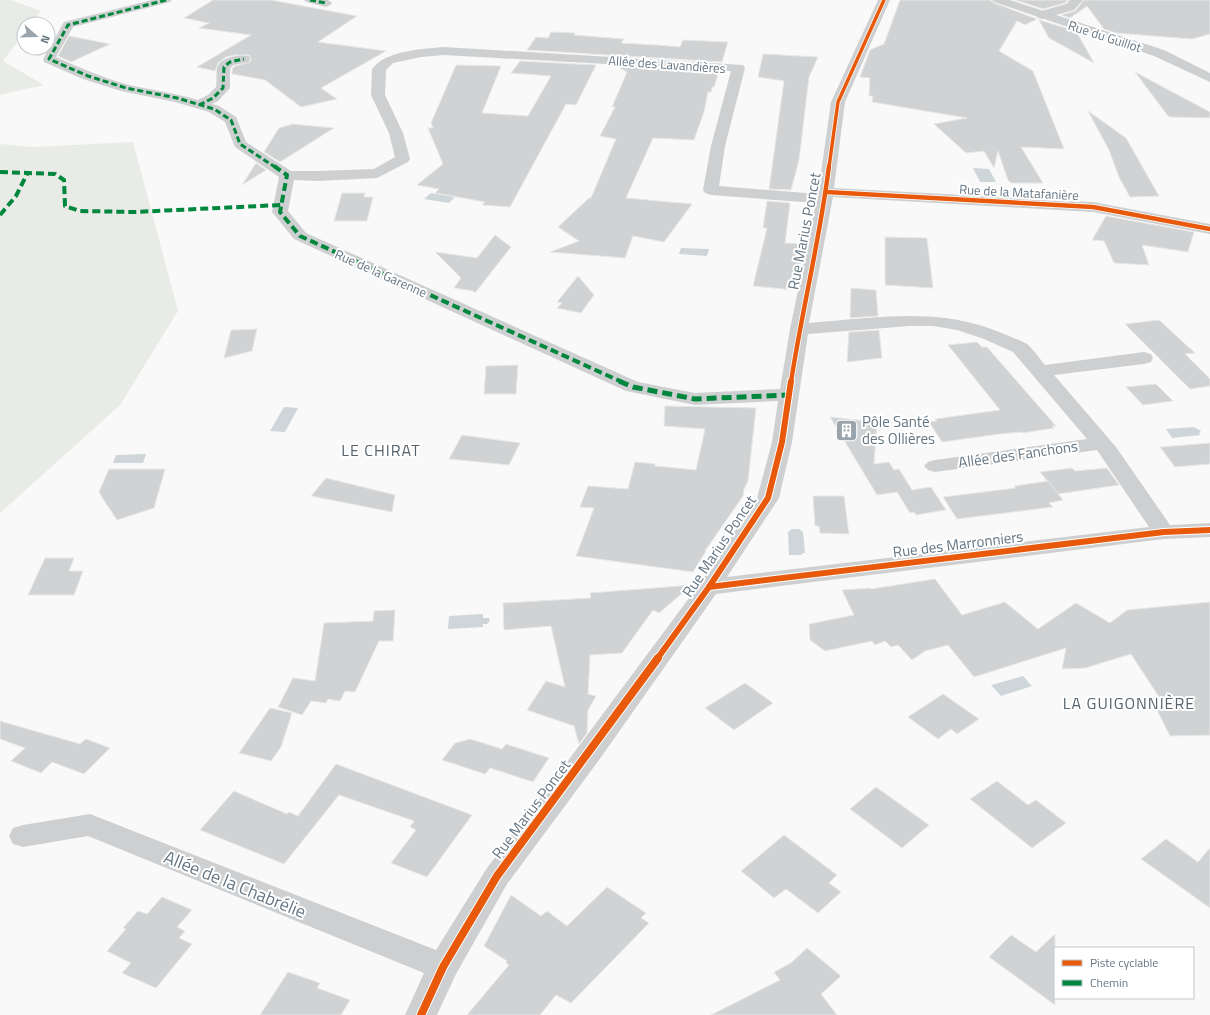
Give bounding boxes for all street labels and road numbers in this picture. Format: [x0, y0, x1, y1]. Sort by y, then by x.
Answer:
street label: Rue du Guillot [1066, 15, 1145, 57]
street label: Allée des Lavandières [608, 50, 726, 78]
street label: Rue Marius Poncet [781, 170, 827, 292]
street label: Rue de la Matafanière [959, 179, 1079, 205]
street label: Rue de la Garenne [332, 244, 430, 302]
street label: Allée des Fanchons [957, 434, 1079, 474]
street label: Rue Marius Poncet [676, 490, 762, 602]
street label: Rue des Marronniers [891, 525, 1025, 563]
street label: Rue Marius Poncet [486, 754, 576, 863]
street label: Allée de la Chabrélie [160, 843, 310, 925]

